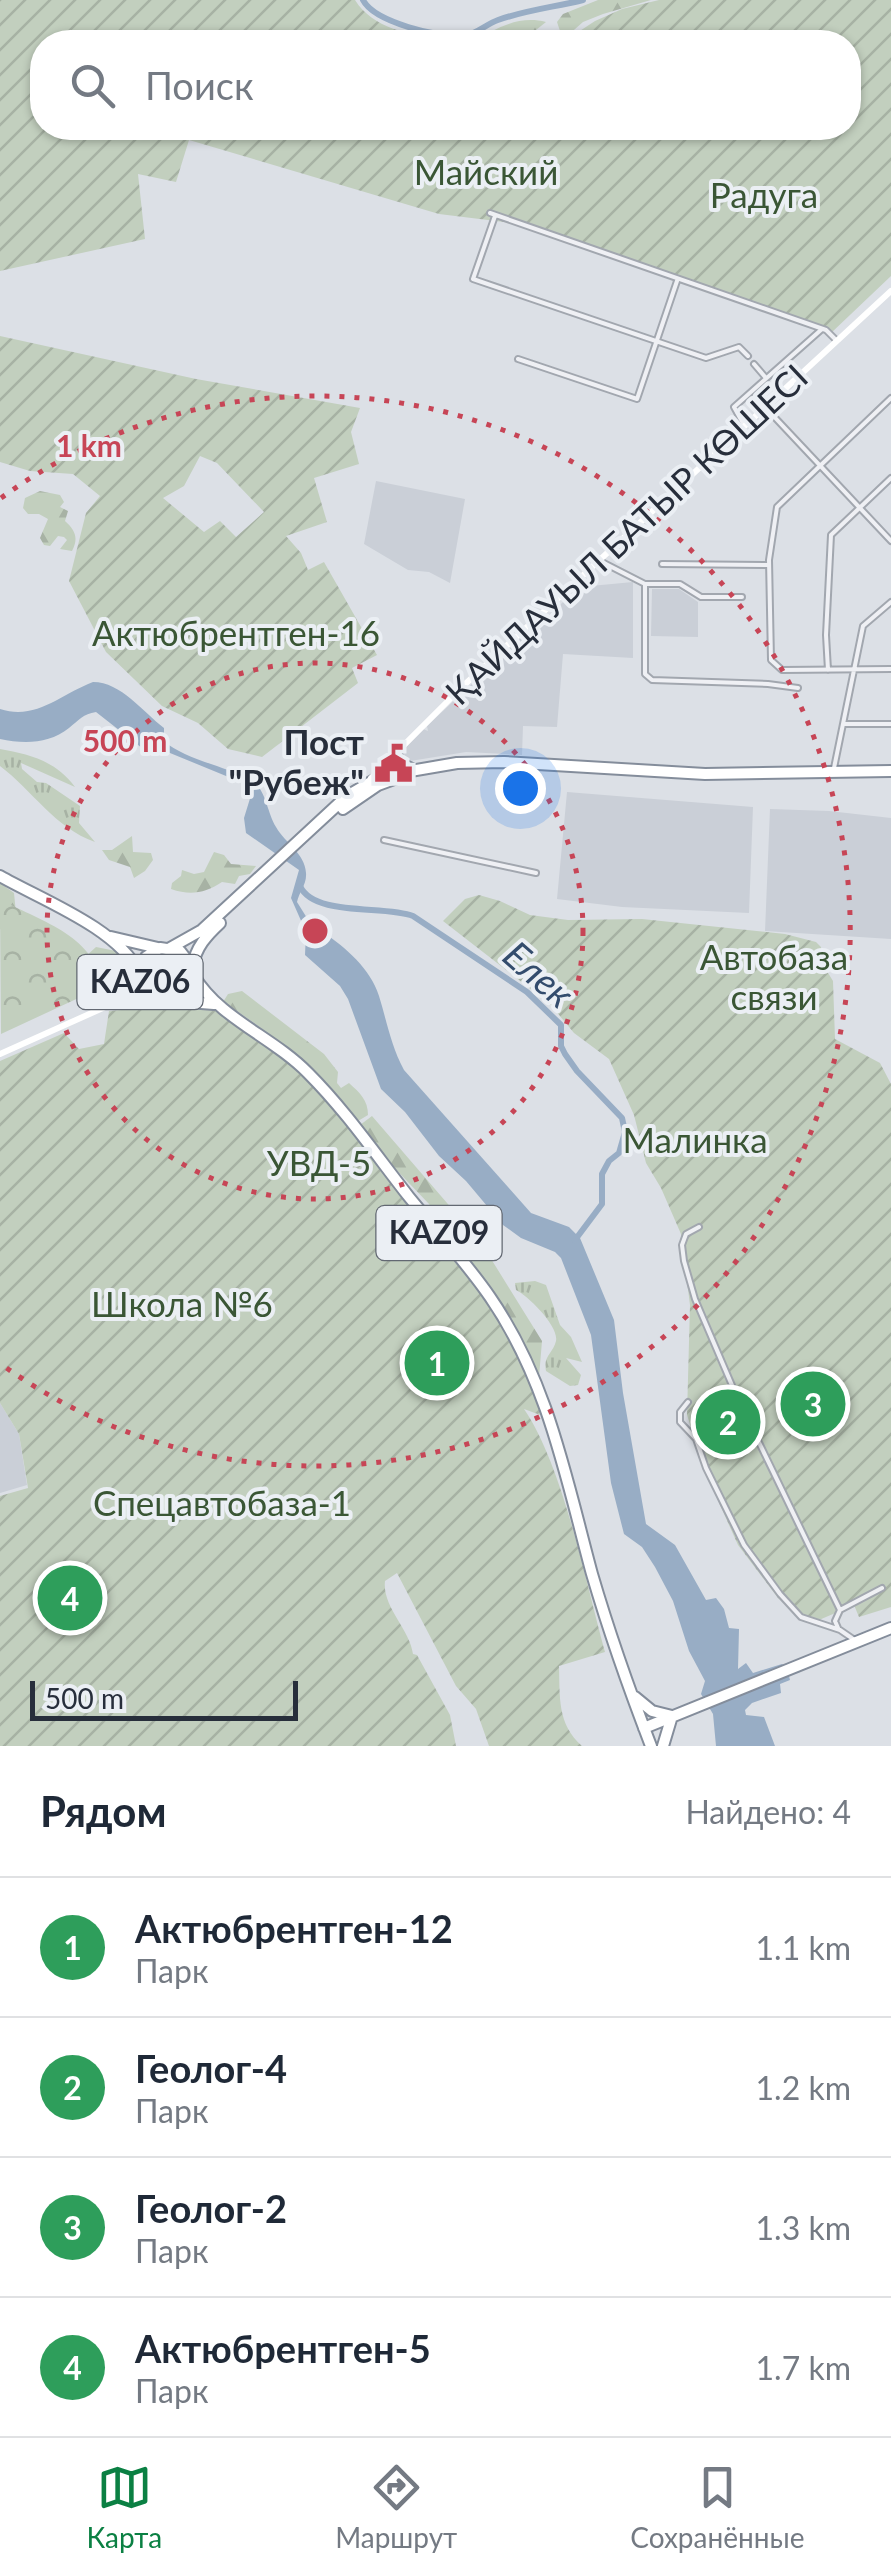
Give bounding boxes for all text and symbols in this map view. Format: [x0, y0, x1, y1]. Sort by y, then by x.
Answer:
search box [30, 30, 861, 140]
icon: search [65, 58, 120, 113]
text: Поиск [145, 62, 254, 108]
park label: Майский [414, 150, 558, 192]
park label: Радуга [710, 173, 818, 215]
street label: ҚАЙДАУЫЛ БАТЫР КӨШЕСІ [436, 355, 815, 712]
text: 1 km [56, 427, 122, 463]
park label: Актюбрентген-16 [92, 611, 380, 653]
place label: Пост "Рубеж" [228, 720, 364, 802]
text: 500 m [83, 722, 167, 758]
public building icon: Пост "Рубеж" [373, 742, 415, 784]
your location [495, 763, 546, 814]
centre of rings [297, 913, 333, 949]
water label: Елек [495, 931, 584, 1017]
park label: Автобаза связи [700, 935, 848, 1017]
road number: KАZ06 [78, 955, 202, 1009]
park label: Малинка [622, 1118, 768, 1160]
park label: УВД-5 [267, 1141, 371, 1183]
road number: KAZ09 [376, 1206, 502, 1260]
park label: Школа №6 [91, 1282, 273, 1324]
pin: 1 [404, 1326, 470, 1400]
pin: 3 [780, 1366, 846, 1442]
pin: 2 [696, 1384, 760, 1460]
park label: Спецавтобаза-1 [93, 1481, 351, 1523]
pin: 4 [38, 1560, 102, 1636]
scale bar [30, 1676, 298, 1721]
text: 500 m [45, 1681, 124, 1715]
text: Рядом [40, 1786, 167, 1836]
text: Найдено: 4 [685, 1792, 851, 1831]
text: Актюбрентген-12 [135, 1905, 453, 1951]
text: 1 [63, 1928, 82, 1967]
text: 1.1 km [756, 1928, 851, 1967]
text: Парк [135, 1951, 208, 1990]
text: Геолог-4 [135, 2045, 287, 2091]
text: 2 [63, 2068, 82, 2107]
text: 1.2 km [756, 2068, 851, 2107]
text: Парк [135, 2091, 208, 2130]
text: Геолог-2 [135, 2185, 287, 2231]
text: 3 [63, 2208, 82, 2247]
text: 1.3 km [756, 2208, 851, 2247]
text: Парк [135, 2231, 208, 2270]
text: Актюбрентген-5 [135, 2325, 431, 2371]
text: 4 [63, 2348, 82, 2387]
text: 1.7 km [756, 2348, 851, 2387]
text: Парк [135, 2371, 208, 2410]
tab: Карта [86, 2460, 162, 2554]
tab: Маршрут [335, 2460, 457, 2554]
tab: Сохранённые [630, 2460, 805, 2554]

